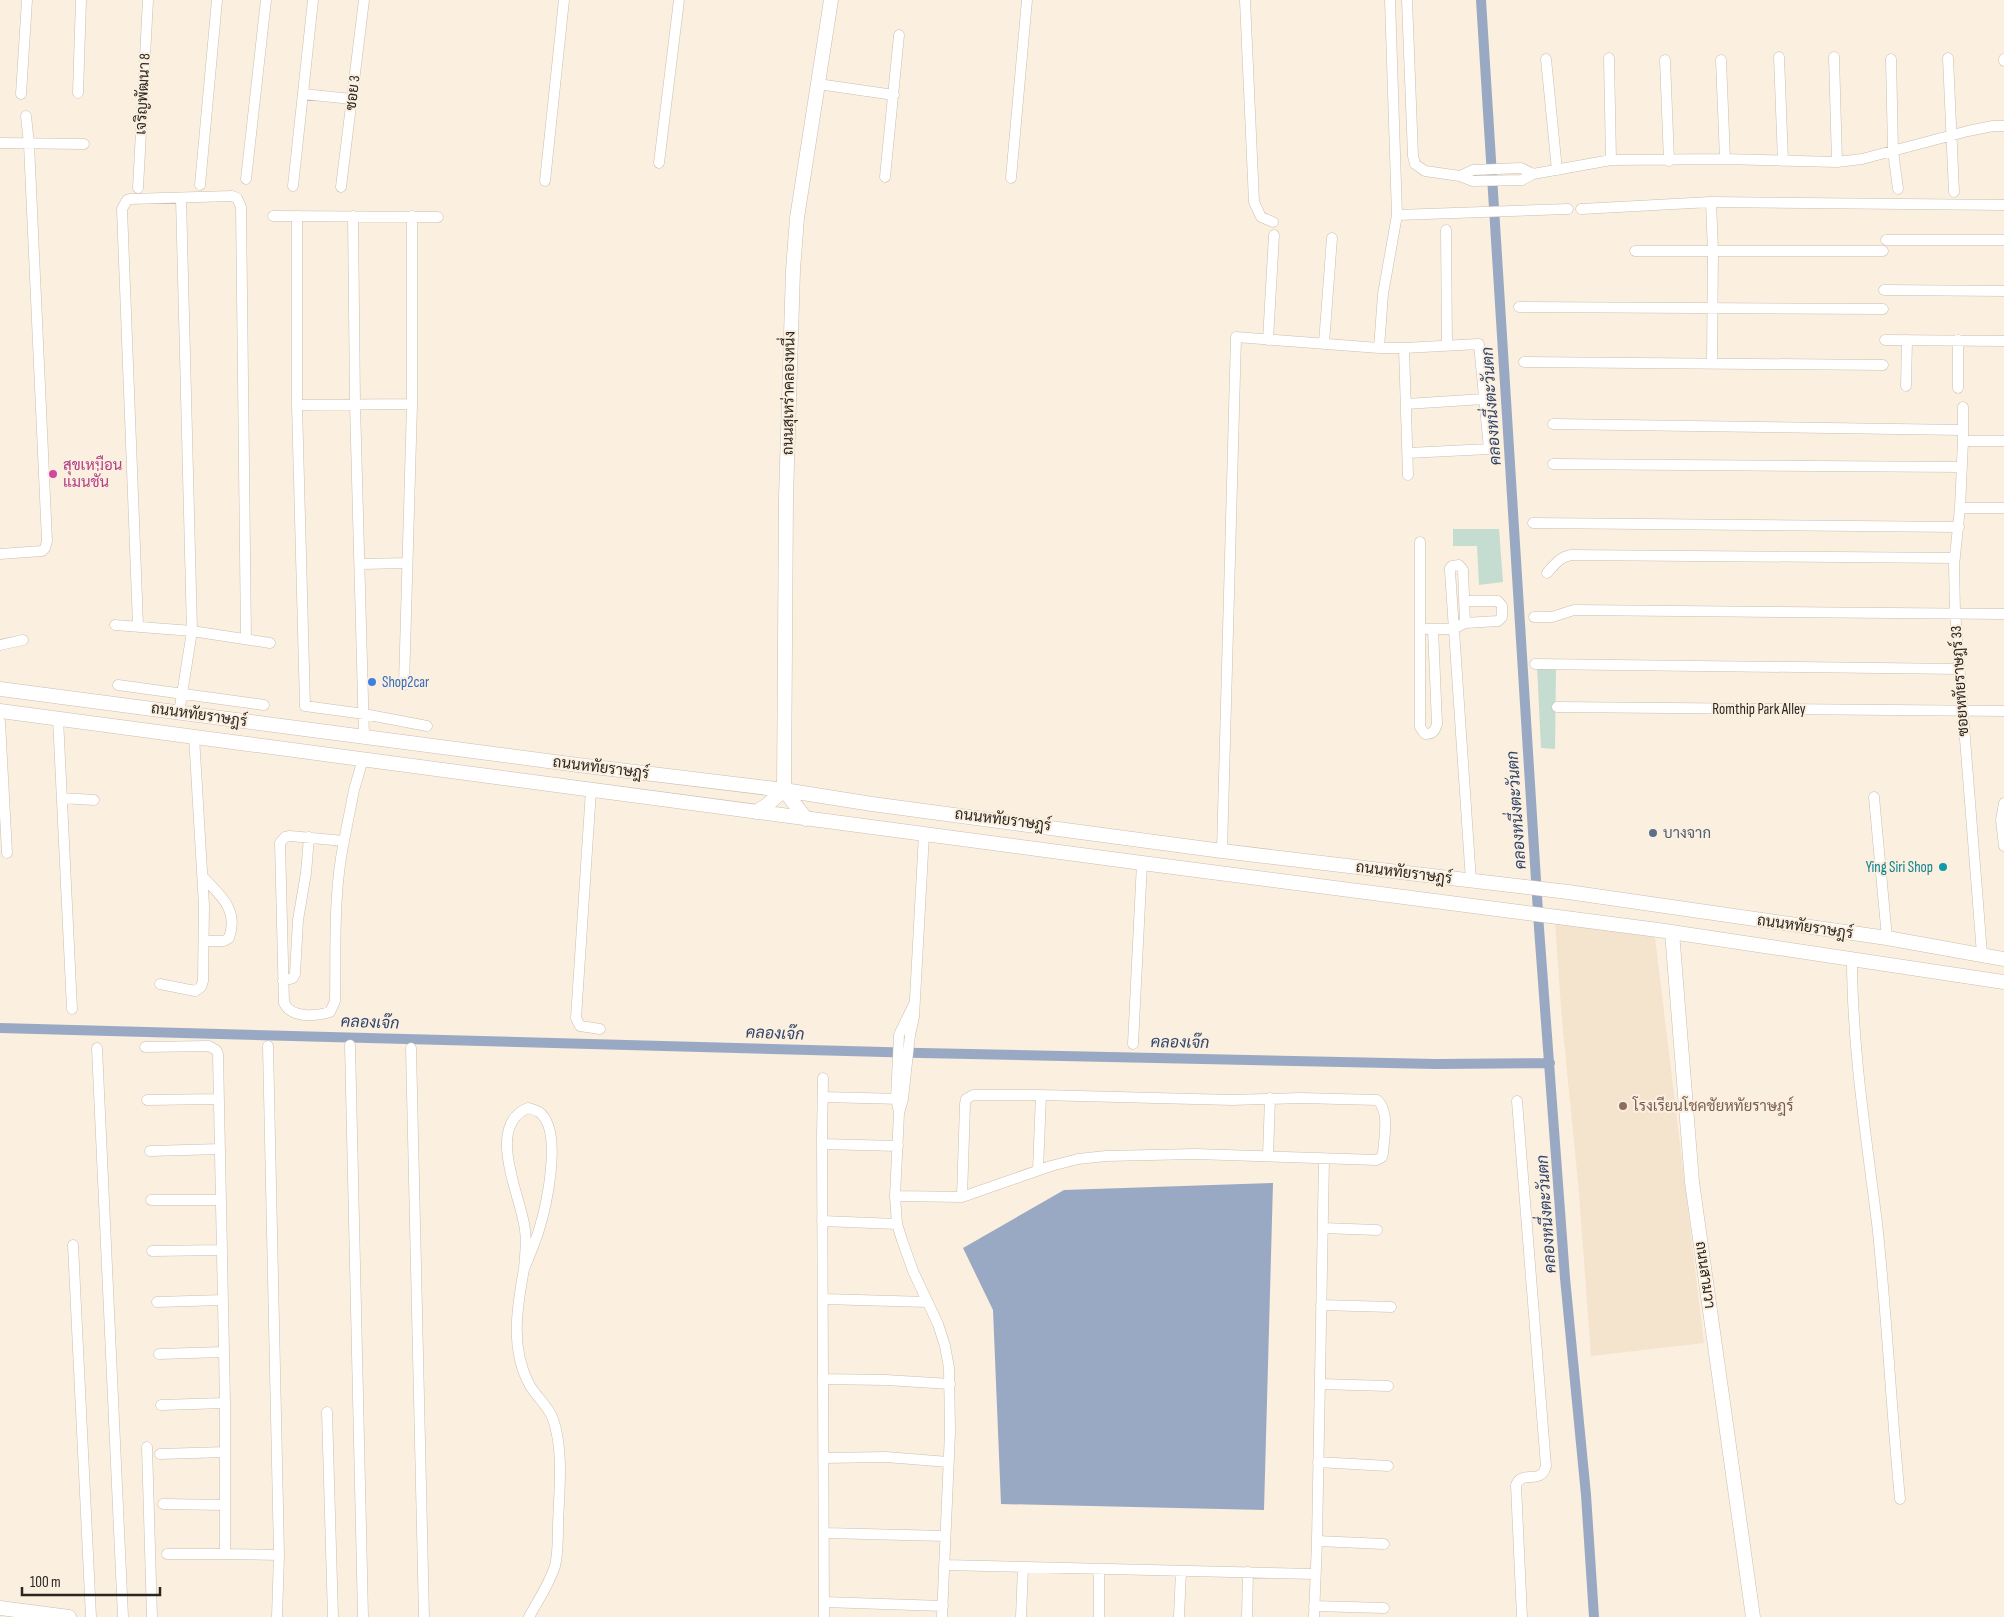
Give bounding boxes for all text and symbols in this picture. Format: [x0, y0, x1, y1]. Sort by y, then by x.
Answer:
street label: เจริญพัฒนา 8 [131, 53, 155, 135]
street label: ซอย 3 [341, 74, 365, 112]
street label: ถนนสุเหร่าคลองหนึ่ง [772, 330, 801, 455]
water label: คลองหนึ่งตะวันตก [1472, 346, 1506, 466]
place label: สุขเหมือน แมนชั่น [63, 455, 122, 492]
marker: สุขเหมือน แมนชั่น [47, 468, 59, 480]
street label: ซอยหทัยราษฎร์ 33 [1946, 625, 1973, 737]
place label: Shop2car [382, 673, 430, 692]
marker: Shop2car [366, 676, 378, 688]
street label: ถนนหทัยราษฎร์ [150, 698, 248, 731]
street label: Romthip Park Alley [1712, 700, 1806, 719]
water label: คลองหนึ่งตะวันตก [1497, 750, 1531, 870]
street label: ถนนหทัยราษฎร์ [552, 752, 650, 783]
street label: ถนนหทัยราษฎร์ [954, 804, 1052, 835]
place label: บางจาก [1663, 824, 1711, 843]
marker: บางจาก [1647, 827, 1659, 839]
street label: ถนนหทัยราษฎร์ [1355, 857, 1453, 888]
place label: Ying Siri Shop [1866, 858, 1933, 877]
marker: Ying Siri Shop [1937, 861, 1949, 873]
street label: ถนนหทัยราษฎร์ [1756, 910, 1854, 943]
water label: คลองเจ๊ก [340, 1009, 400, 1034]
water label: คลองเจ๊ก [745, 1020, 805, 1045]
water label: คลองเจ๊ก [1151, 1030, 1210, 1053]
place label: โรงเรียนโชคชัยหทัยราษฎร์ [1632, 1096, 1793, 1116]
marker: โรงเรียนโชคชัยหทัยราษฎร์ [1617, 1100, 1629, 1112]
water label: คลองหนึ่งตะวันตก [1527, 1154, 1561, 1274]
street label: ถนนสามวา [1691, 1240, 1719, 1310]
scale bar [22, 1564, 160, 1596]
text: 100 m [30, 1573, 61, 1592]

